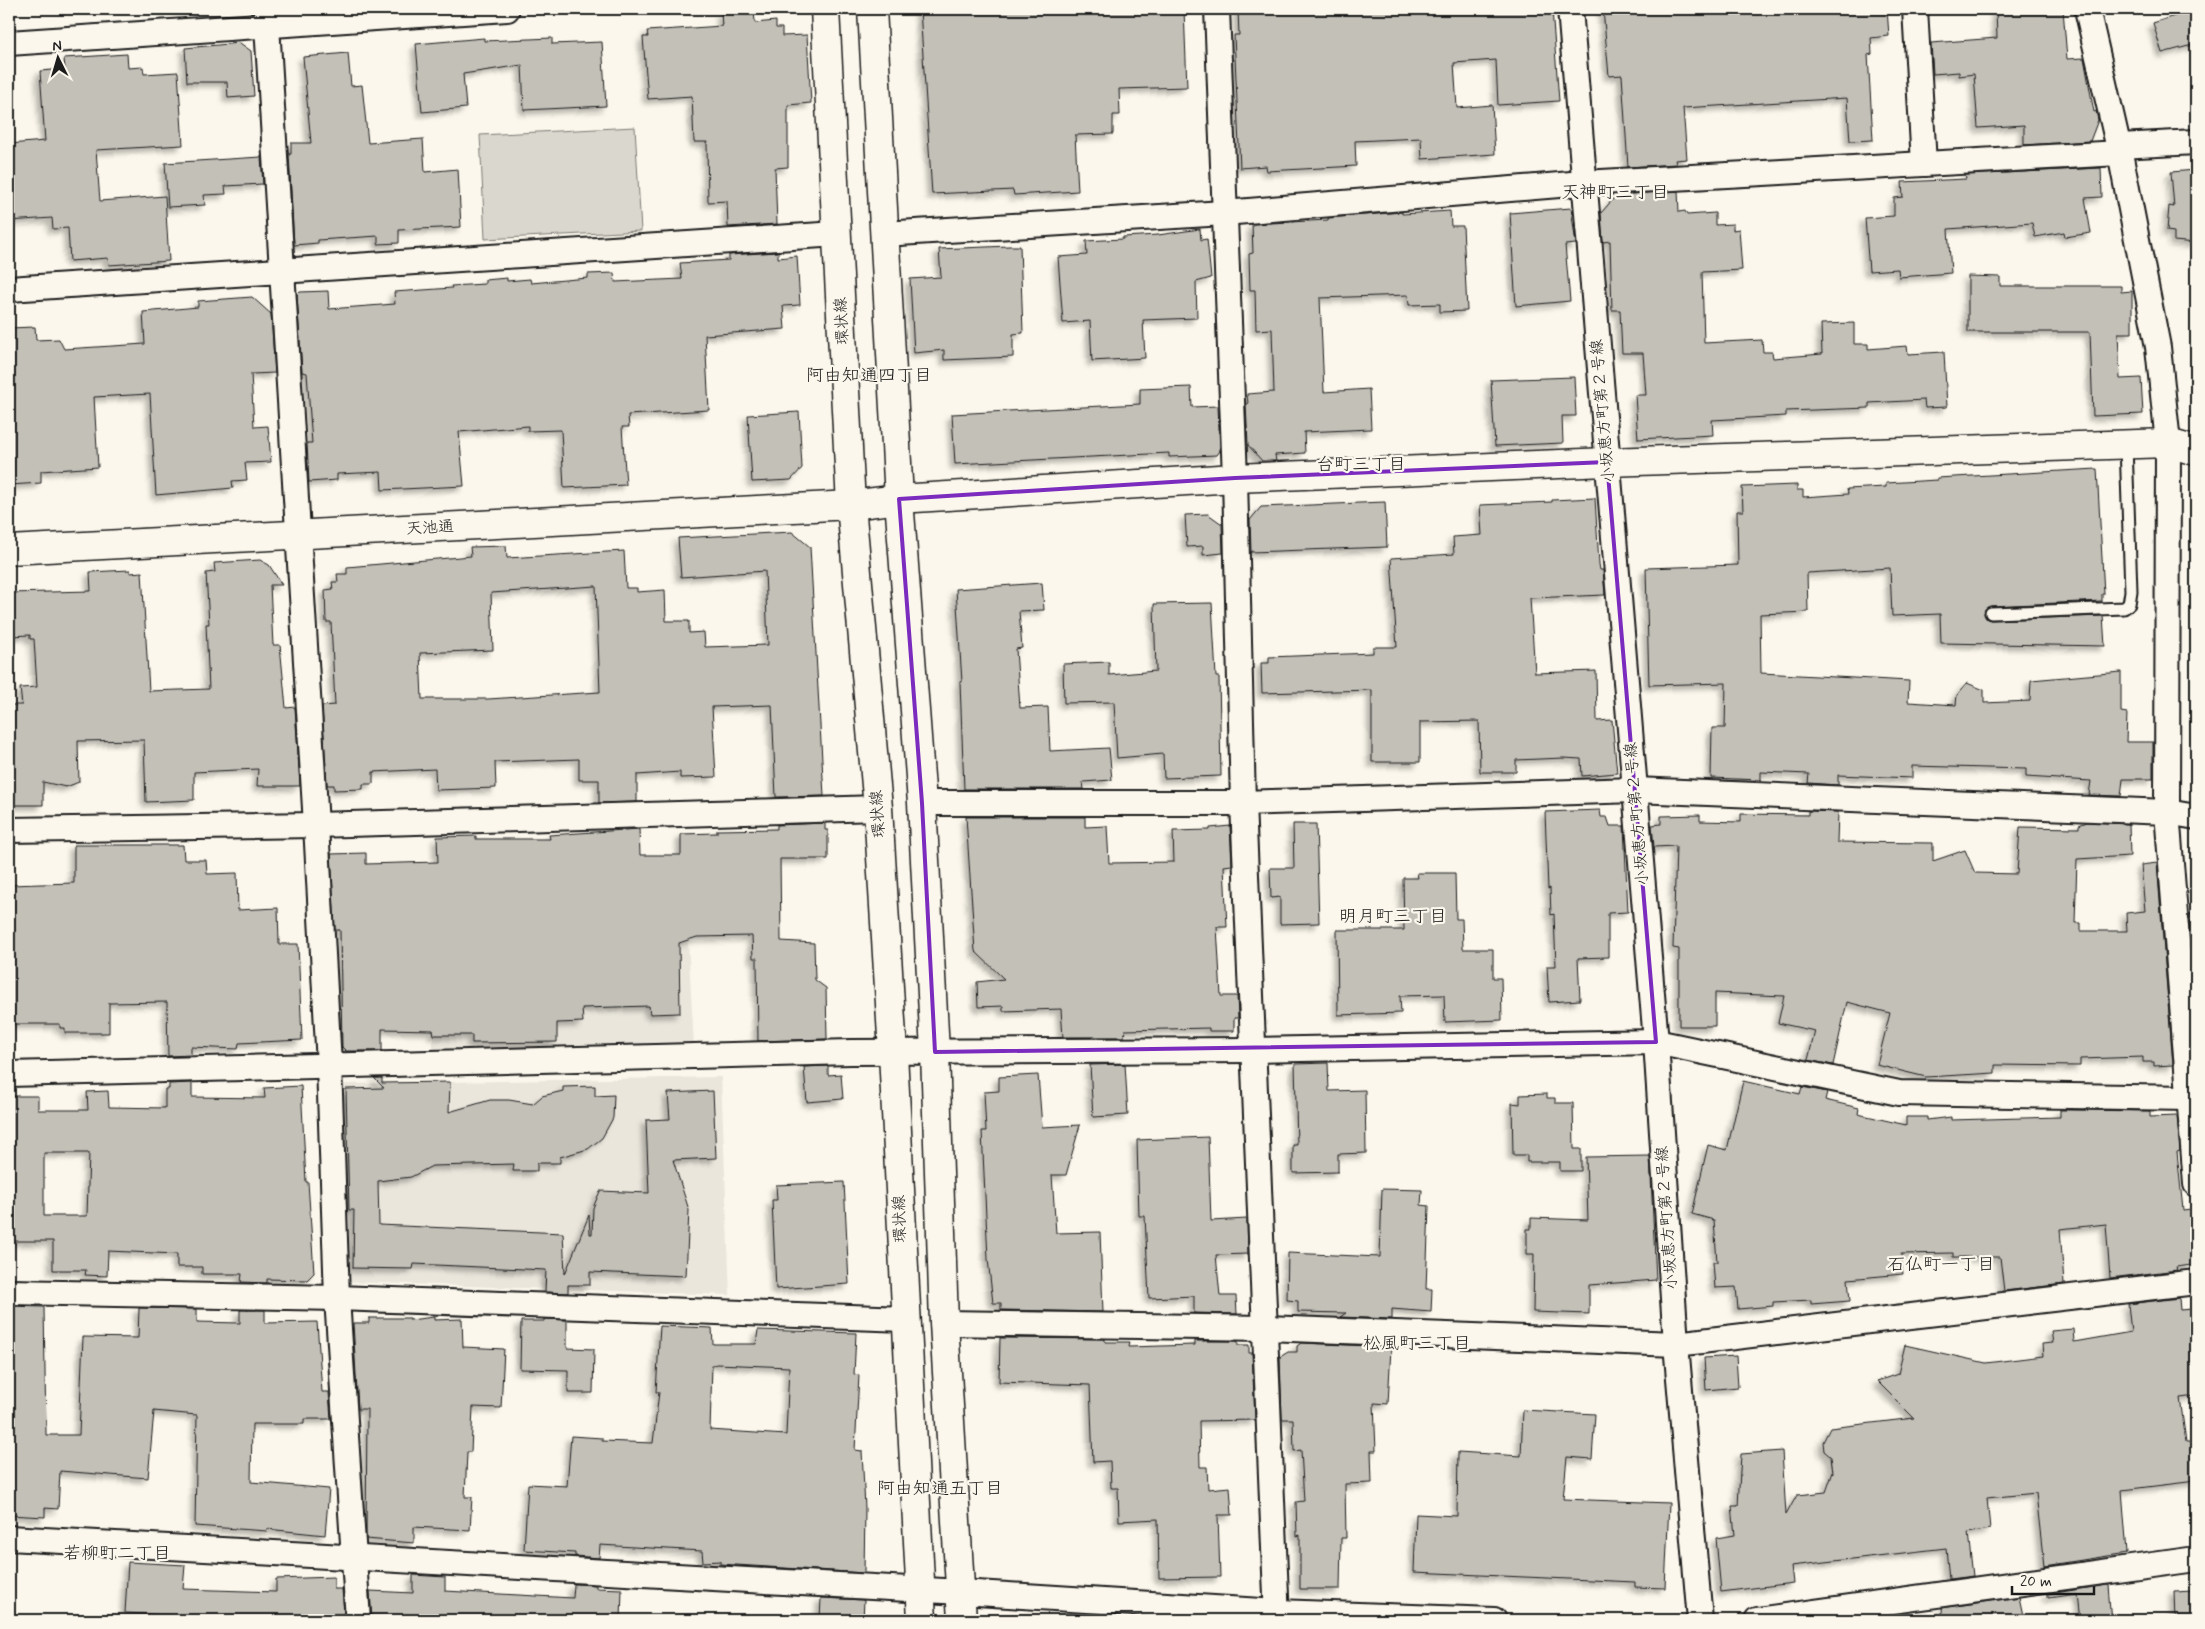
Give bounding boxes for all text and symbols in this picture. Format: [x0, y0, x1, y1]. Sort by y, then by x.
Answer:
north arrow [32, 32, 82, 82]
text: N [52, 37, 62, 55]
district label: 天神町三丁目 [1561, 181, 1669, 205]
street label: 環状線 [830, 296, 854, 346]
street label: 小坂恵方町第２号線 [1586, 338, 1620, 484]
district label: 阿由知通四丁目 [806, 364, 932, 388]
district label: 台町三丁目 [1316, 453, 1406, 477]
street label: 天池通 [405, 516, 455, 540]
street label: 小坂恵方町第２号線 [1620, 741, 1654, 887]
street label: 環状線 [866, 789, 890, 839]
district label: 明月町三丁目 [1339, 905, 1447, 929]
street label: 小坂恵方町第２号線 [1652, 1145, 1682, 1291]
street label: 環状線 [889, 1195, 911, 1243]
district label: 石仏町一丁目 [1887, 1253, 1995, 1277]
district label: 松風町三丁目 [1363, 1332, 1471, 1356]
district label: 阿由知通五丁目 [877, 1477, 1003, 1501]
district label: 若柳町二丁目 [63, 1542, 171, 1566]
scale bar [2012, 1564, 2095, 1596]
text: 20 m [2020, 1572, 2052, 1592]

